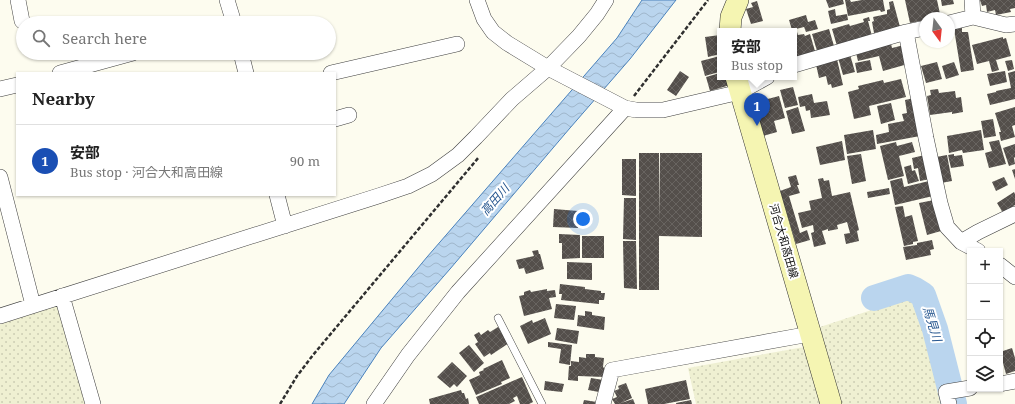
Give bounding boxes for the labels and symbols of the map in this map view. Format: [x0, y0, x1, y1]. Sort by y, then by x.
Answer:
north arrow [919, 12, 955, 48]
pin: 1 [744, 93, 770, 126]
water label: 高田川 [476, 179, 514, 219]
street label: 河合大和高田線 [767, 202, 802, 280]
your location [573, 209, 593, 229]
water label: 馬見川 [919, 304, 946, 345]

